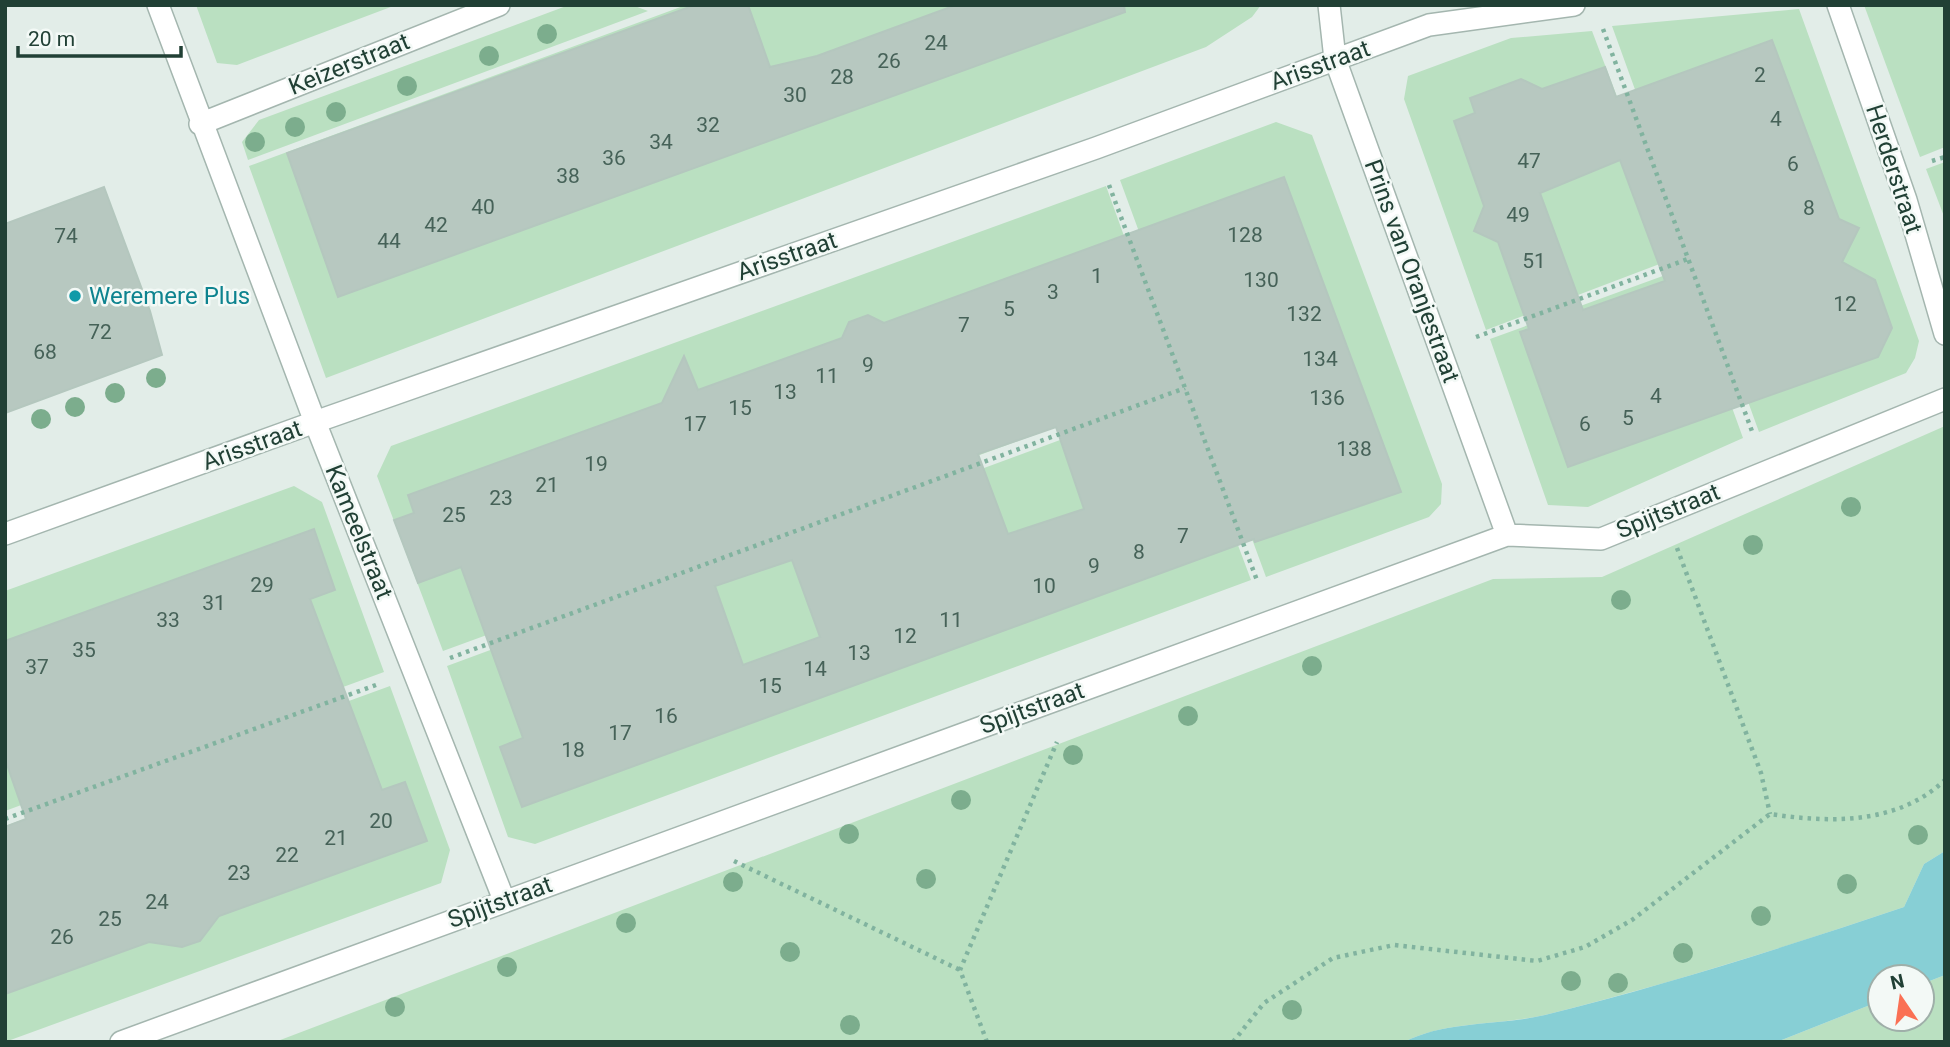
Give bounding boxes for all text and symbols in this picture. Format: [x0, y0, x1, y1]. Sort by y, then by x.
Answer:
scale bar [18, 14, 180, 58]
text: 20 m [28, 27, 75, 51]
street label: Keizerstraat [285, 27, 414, 101]
house number: 24 [924, 31, 948, 55]
street label: Arisstraat [1266, 34, 1374, 96]
house number: 26 [877, 49, 901, 73]
house number: 2 [1754, 63, 1766, 87]
house number: 28 [830, 65, 854, 89]
house number: 30 [783, 83, 807, 107]
street label: Herderstraat [1860, 101, 1928, 237]
house number: 4 [1770, 107, 1782, 131]
house number: 32 [696, 113, 720, 137]
house number: 34 [649, 130, 673, 154]
house number: 36 [602, 146, 626, 170]
house number: 47 [1517, 149, 1541, 173]
house number: 6 [1787, 152, 1799, 176]
street label: Prins van Oranjestraat [1359, 156, 1465, 386]
house number: 38 [556, 164, 580, 188]
house number: 40 [471, 195, 495, 219]
house number: 8 [1803, 196, 1815, 220]
house number: 49 [1506, 203, 1530, 227]
house number: 42 [424, 213, 448, 237]
house number: 128 [1227, 223, 1263, 247]
house number: 74 [54, 224, 78, 248]
street label: Arisstraat [733, 226, 841, 286]
house number: 44 [377, 229, 401, 253]
house number: 51 [1522, 249, 1546, 273]
house number: 1 [1091, 264, 1103, 288]
house number: 130 [1243, 268, 1279, 292]
house number: 3 [1047, 280, 1059, 304]
place label: Weremere Plus [89, 282, 250, 310]
marker: Weremere Plus [67, 288, 83, 304]
house number: 12 [1833, 292, 1857, 316]
house number: 5 [1003, 297, 1015, 321]
house number: 132 [1286, 302, 1322, 326]
house number: 7 [958, 313, 970, 337]
house number: 72 [88, 320, 112, 344]
house number: 68 [33, 340, 57, 364]
house number: 134 [1302, 347, 1338, 371]
house number: 9 [862, 353, 874, 377]
house number: 11 [815, 364, 839, 388]
house number: 13 [773, 380, 797, 404]
house number: 4 [1650, 384, 1662, 408]
house number: 136 [1309, 386, 1345, 410]
house number: 15 [728, 396, 752, 420]
house number: 5 [1622, 406, 1634, 430]
house number: 17 [683, 412, 707, 436]
house number: 6 [1579, 412, 1591, 436]
street label: Arisstraat [198, 414, 306, 476]
house number: 138 [1336, 437, 1372, 461]
house number: 19 [584, 452, 608, 476]
street label: Kameelstraat [319, 461, 399, 603]
house number: 21 [535, 473, 559, 497]
street label: Spijtstraat [1612, 478, 1724, 544]
house number: 23 [489, 486, 513, 510]
house number: 25 [442, 503, 466, 527]
house number: 7 [1177, 524, 1189, 548]
house number: 8 [1133, 540, 1145, 564]
house number: 9 [1088, 554, 1100, 578]
house number: 29 [250, 573, 274, 597]
house number: 10 [1032, 574, 1056, 598]
house number: 31 [202, 591, 226, 615]
house number: 33 [156, 608, 180, 632]
house number: 11 [939, 608, 963, 632]
house number: 12 [893, 624, 917, 648]
house number: 35 [72, 638, 96, 662]
house number: 13 [847, 641, 871, 665]
house number: 37 [25, 655, 49, 679]
house number: 14 [803, 657, 827, 681]
house number: 15 [758, 674, 782, 698]
street label: Spijtstraat [976, 676, 1088, 740]
house number: 16 [654, 704, 678, 728]
house number: 17 [608, 721, 632, 745]
house number: 18 [561, 738, 585, 762]
house number: 20 [369, 809, 393, 833]
house number: 21 [324, 826, 348, 850]
house number: 22 [275, 843, 299, 867]
house number: 23 [227, 861, 251, 885]
street label: Spijtstraat [444, 870, 556, 934]
house number: 24 [145, 890, 169, 914]
house number: 25 [98, 907, 122, 931]
house number: 26 [50, 925, 74, 949]
north arrow [1866, 963, 1936, 1033]
text: N [1888, 969, 1906, 995]

